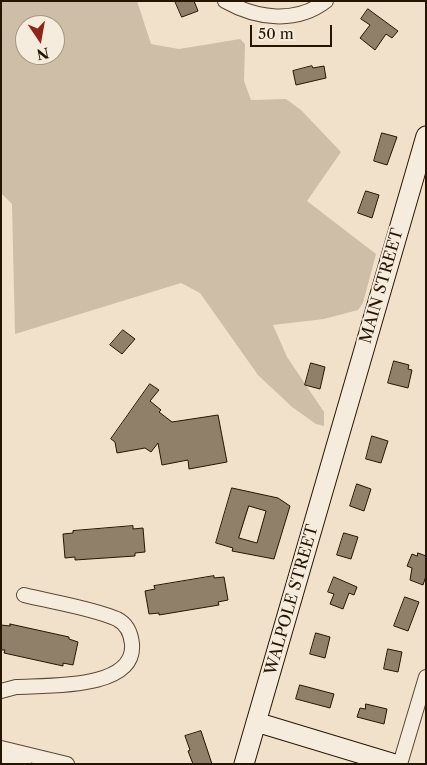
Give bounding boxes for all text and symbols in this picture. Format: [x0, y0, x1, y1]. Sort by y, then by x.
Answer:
north arrow [15, 15, 65, 65]
scale bar [252, 15, 334, 47]
text: 50 m [258, 24, 294, 43]
text: N [35, 44, 51, 64]
street label: MAIN STREET [356, 226, 408, 346]
street label: WALPOLE STREET [261, 523, 323, 677]

